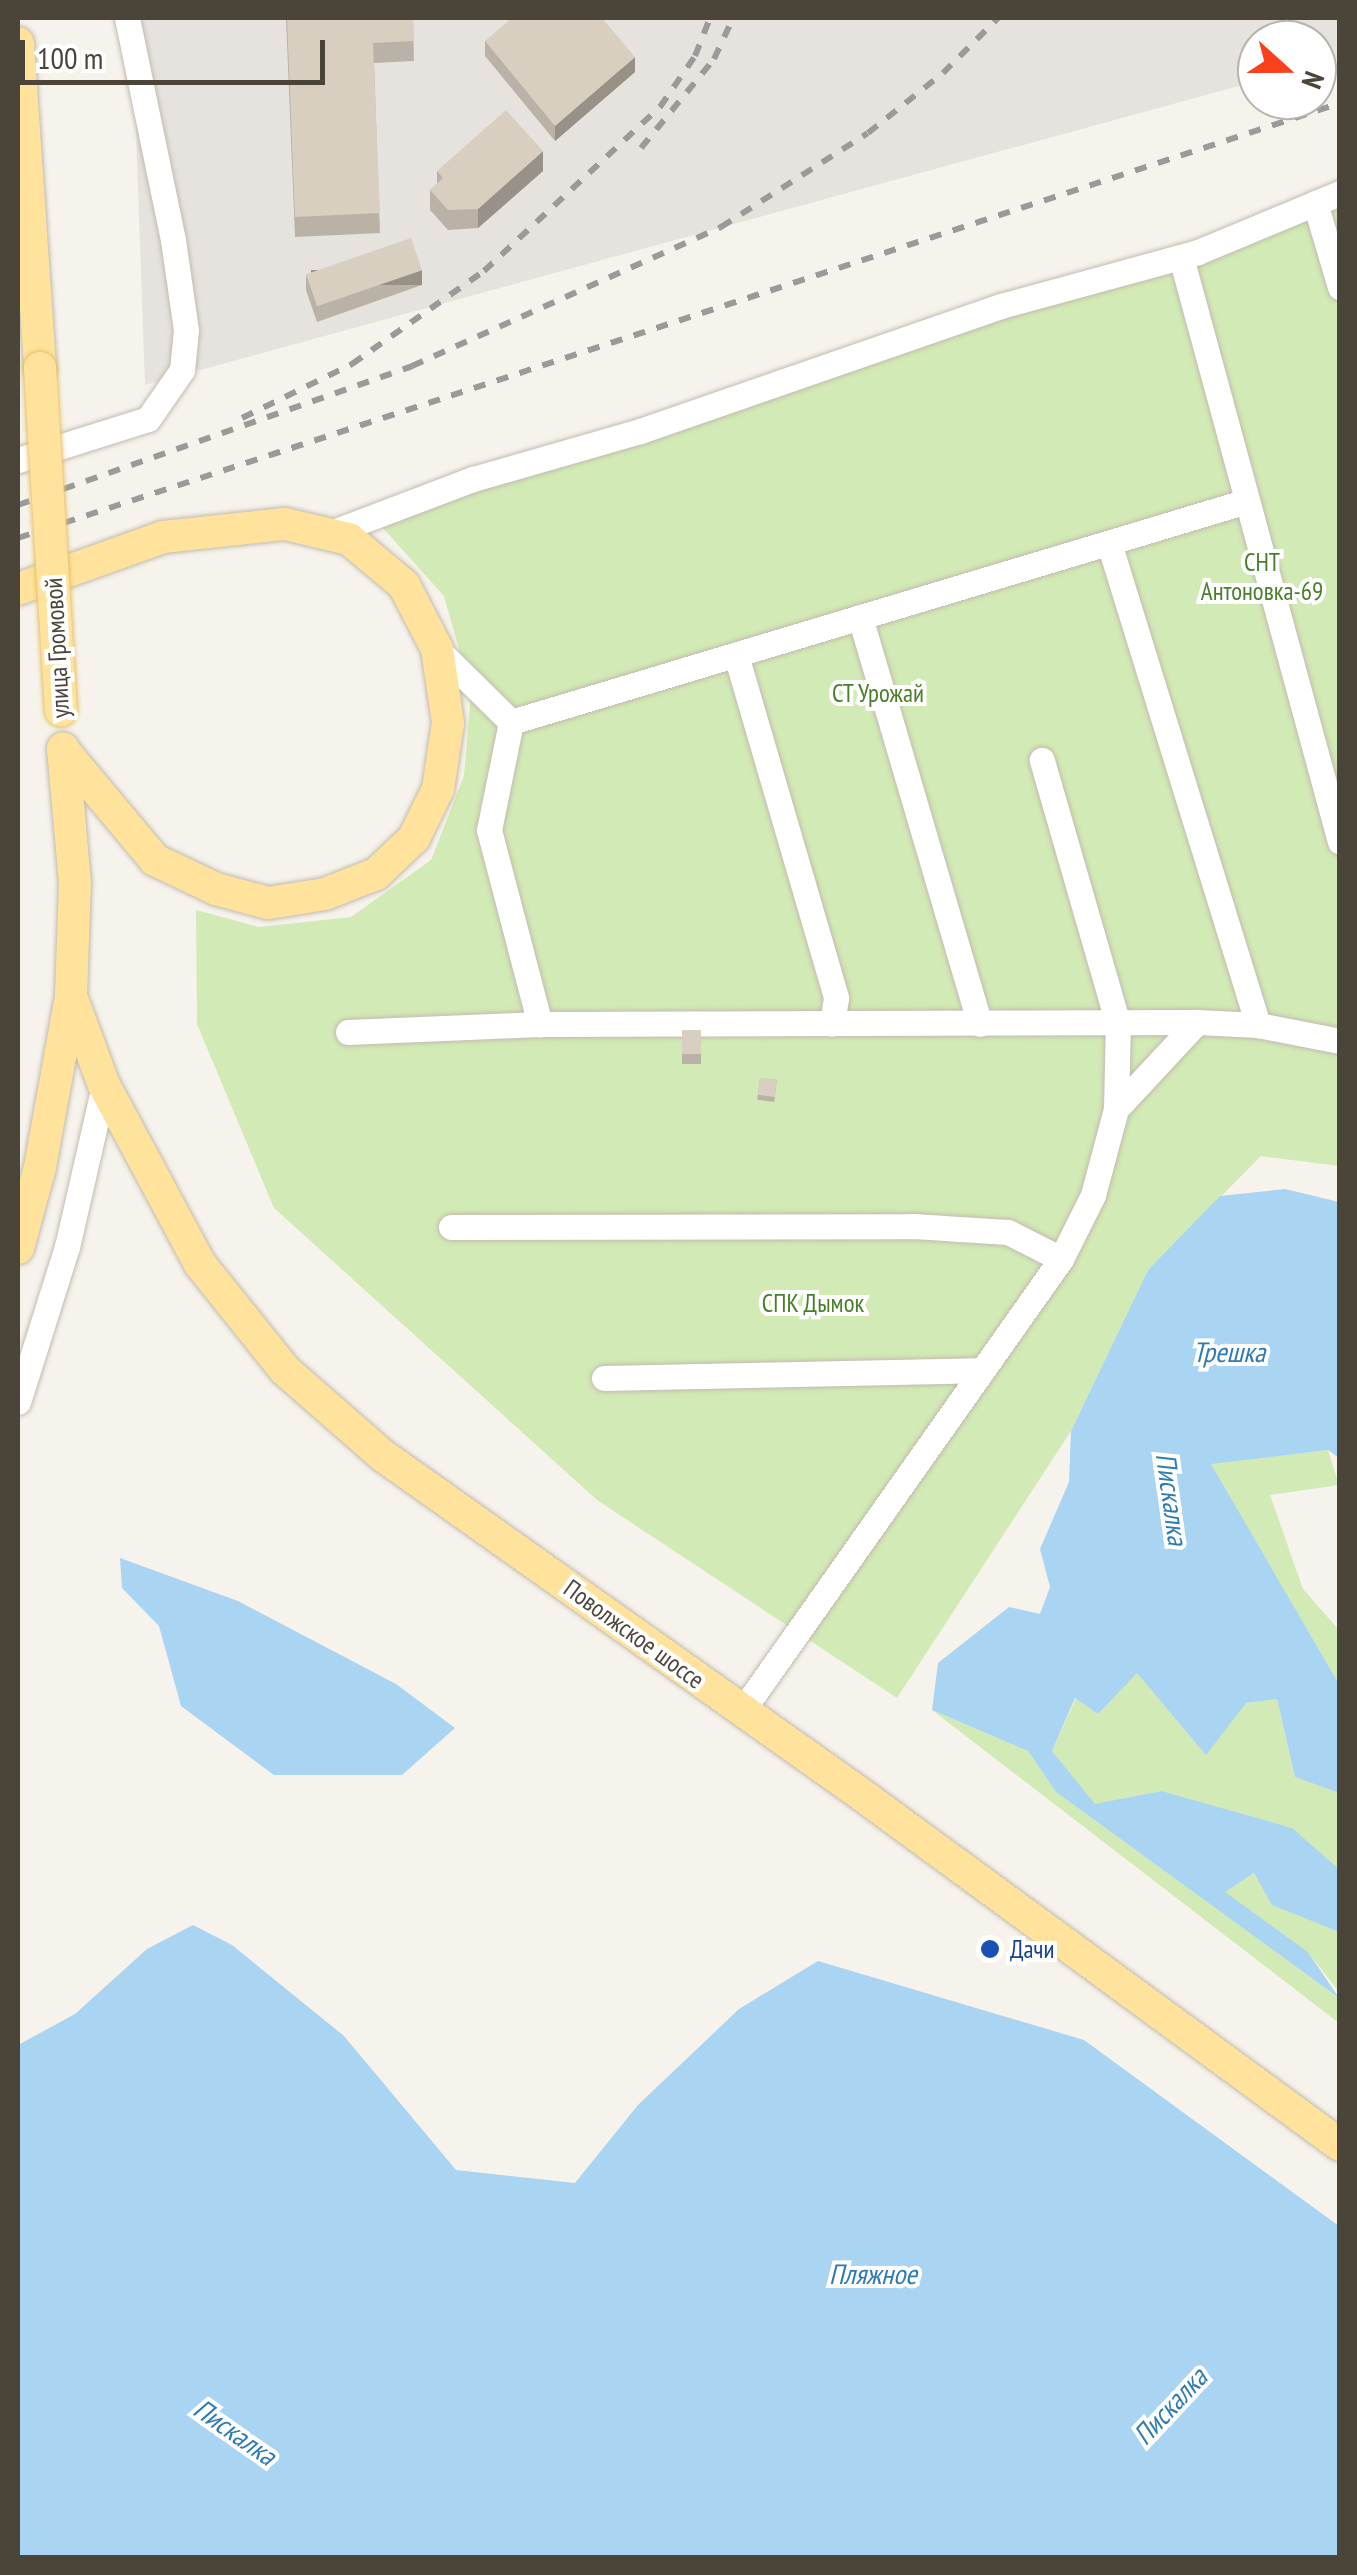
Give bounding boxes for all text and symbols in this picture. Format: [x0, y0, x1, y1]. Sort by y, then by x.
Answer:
scale bar [25, 20, 330, 82]
north arrow [1237, 20, 1337, 120]
text: 100 m [37, 38, 103, 77]
text: N [1294, 67, 1334, 94]
park label: СНТ Антоновка-69 [1201, 548, 1323, 607]
street label: улица Громовой [38, 577, 76, 719]
park label: СТ Урожай [831, 678, 925, 708]
park label: СПК Дымок [762, 1288, 864, 1318]
water label: Трешка [1193, 1335, 1265, 1369]
water label: Пискалка [1149, 1451, 1195, 1547]
street label: Поволжское шоссе [558, 1573, 710, 1695]
place label: Дачи [1010, 1934, 1054, 1964]
marker: Дачи [979, 1938, 1001, 1960]
water label: Пляжное [829, 2257, 917, 2291]
water label: Пискалка [1126, 2361, 1214, 2451]
water label: Пискалка [187, 2392, 283, 2472]

